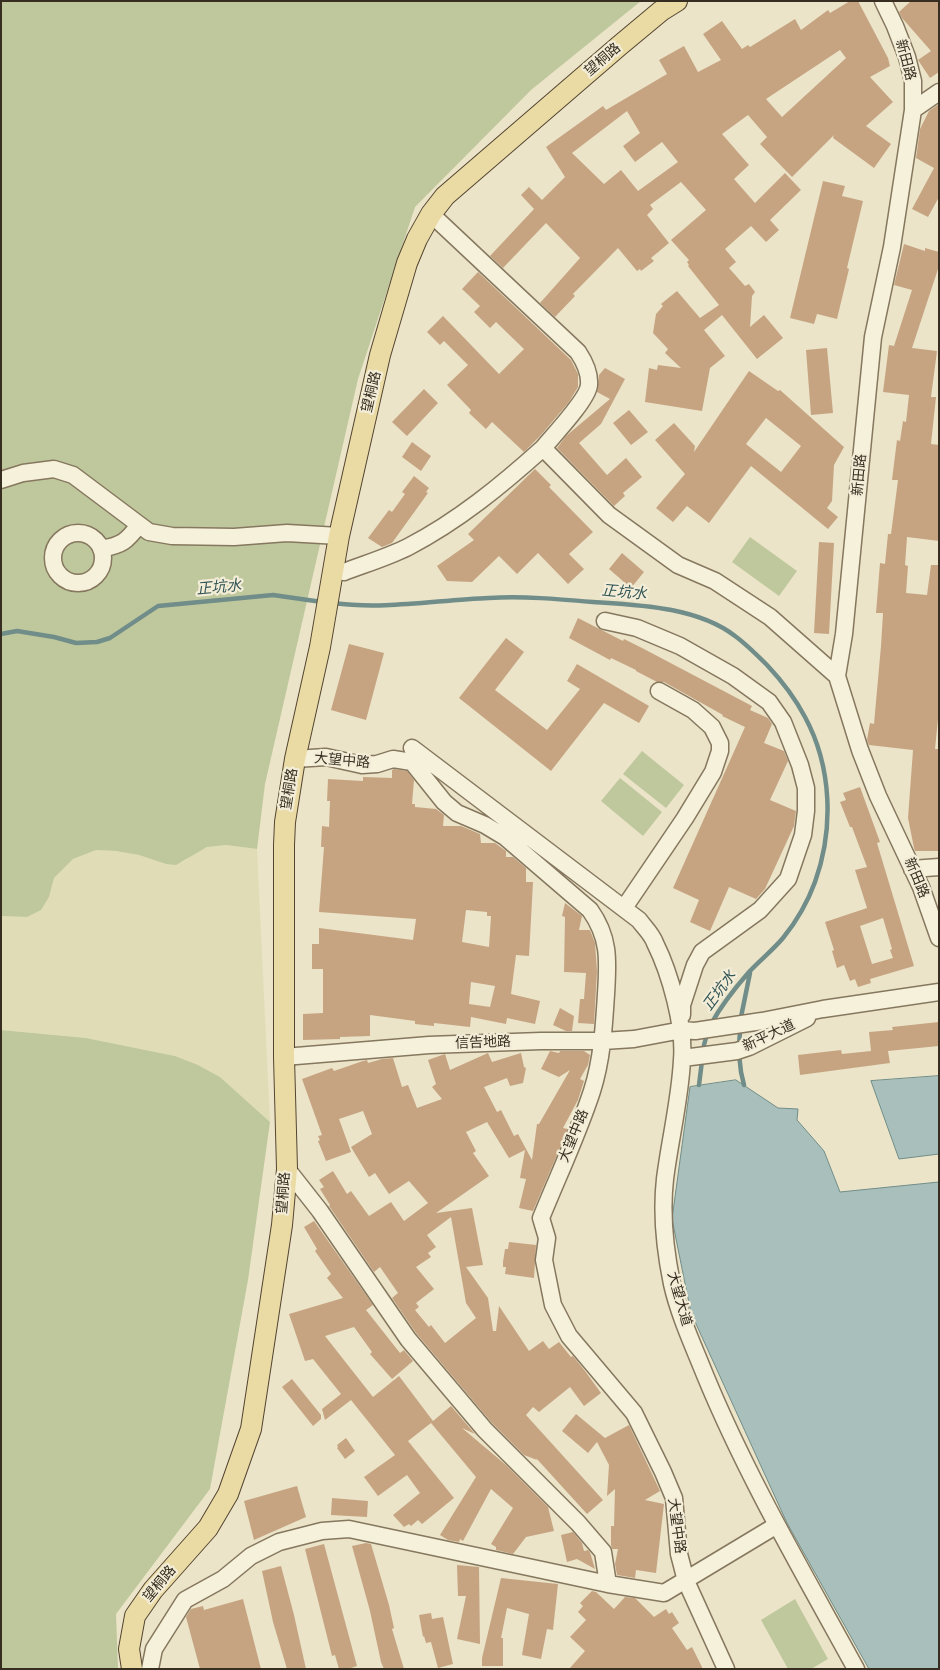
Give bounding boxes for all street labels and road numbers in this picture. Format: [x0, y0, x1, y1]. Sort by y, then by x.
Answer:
street label: 新田路 [891, 38, 919, 82]
street label: 望桐路 [582, 40, 624, 80]
street label: 望桐路 [359, 370, 385, 414]
street label: 新田路 [850, 453, 870, 497]
street label: 大望中路 [313, 750, 371, 772]
street label: 望桐路 [278, 767, 302, 811]
street label: 新田路 [900, 855, 932, 901]
street label: 新平大道 [740, 1017, 798, 1055]
street label: 信告地路 [455, 1034, 511, 1052]
street label: 大望中路 [556, 1107, 592, 1165]
street label: 望桐路 [274, 1171, 294, 1215]
street label: 大望大道 [663, 1270, 695, 1328]
street label: 大望中路 [664, 1497, 688, 1555]
street label: 望桐路 [140, 1563, 180, 1605]

